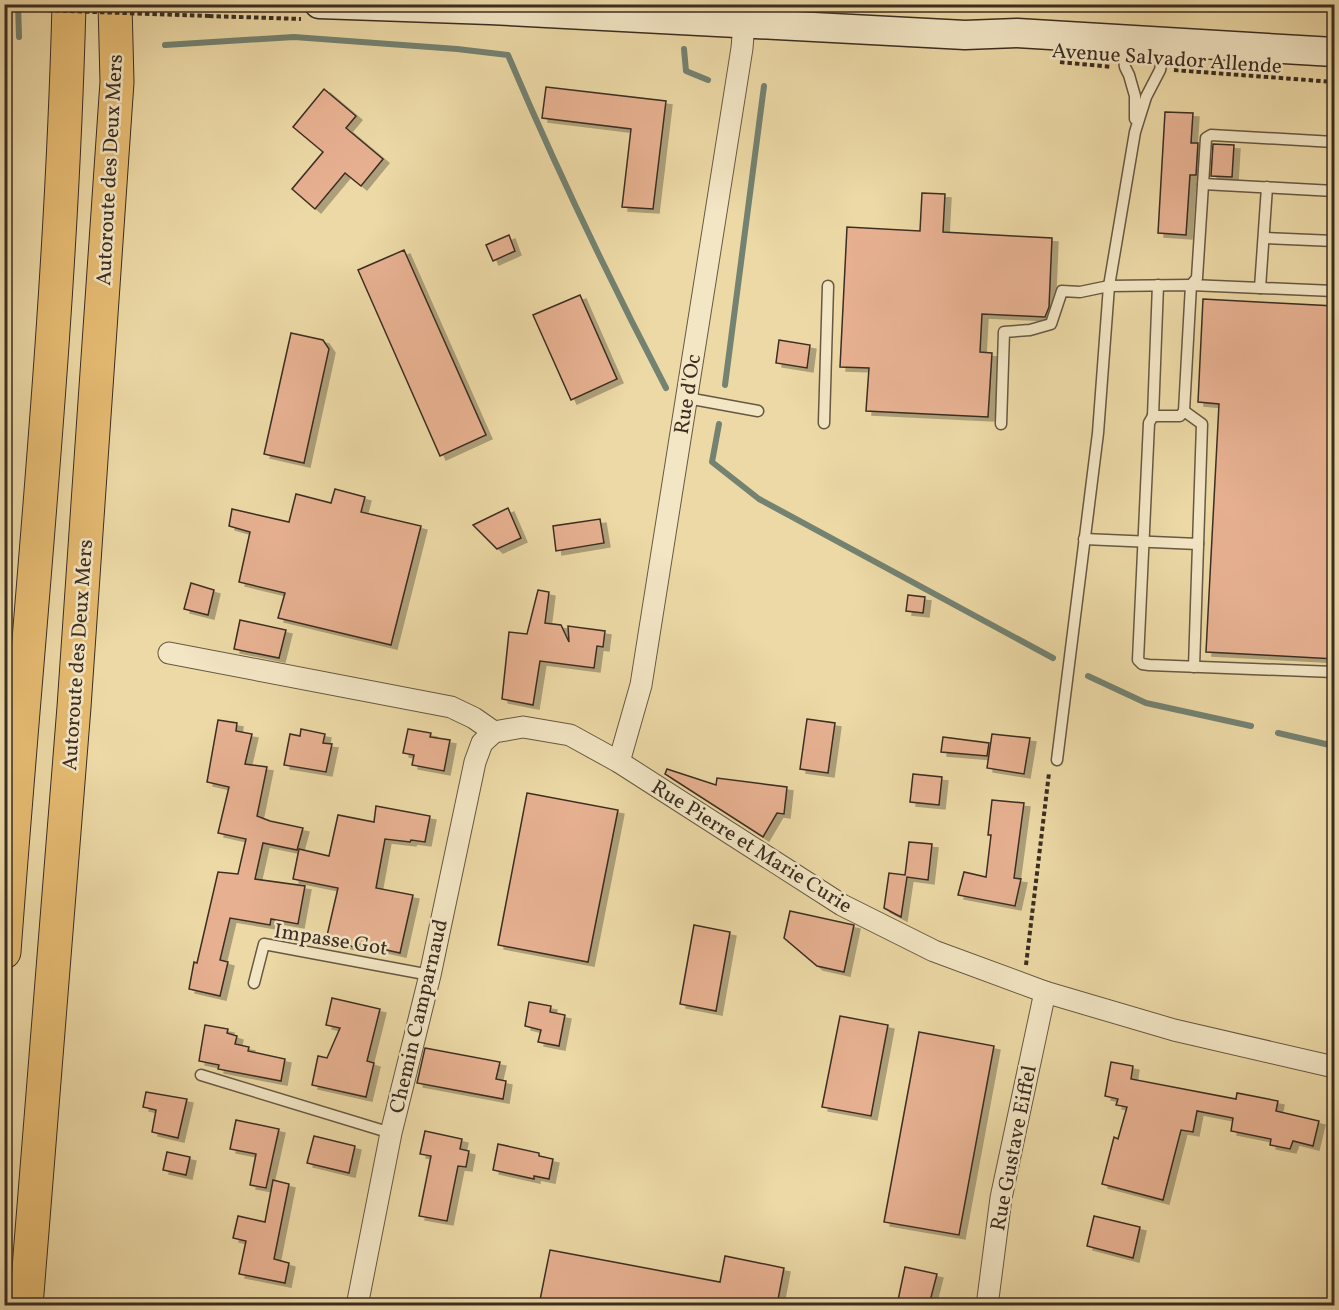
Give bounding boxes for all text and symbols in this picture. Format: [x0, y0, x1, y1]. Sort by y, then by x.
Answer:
street label: Avenue Salvador Allende [1051, 37, 1283, 82]
street label: Autoroute des Deux Mers [90, 54, 131, 287]
street label: Rue d'Oc [668, 352, 709, 436]
street label: Autoroute des Deux Mers [56, 538, 101, 772]
street label: Rue Pierre et Marie Curie [645, 773, 857, 921]
street label: Chemin Camparnaud [383, 916, 456, 1116]
street label: Impasse Got [272, 917, 390, 964]
street label: Rue Gustave Eiffel [984, 1063, 1045, 1233]

